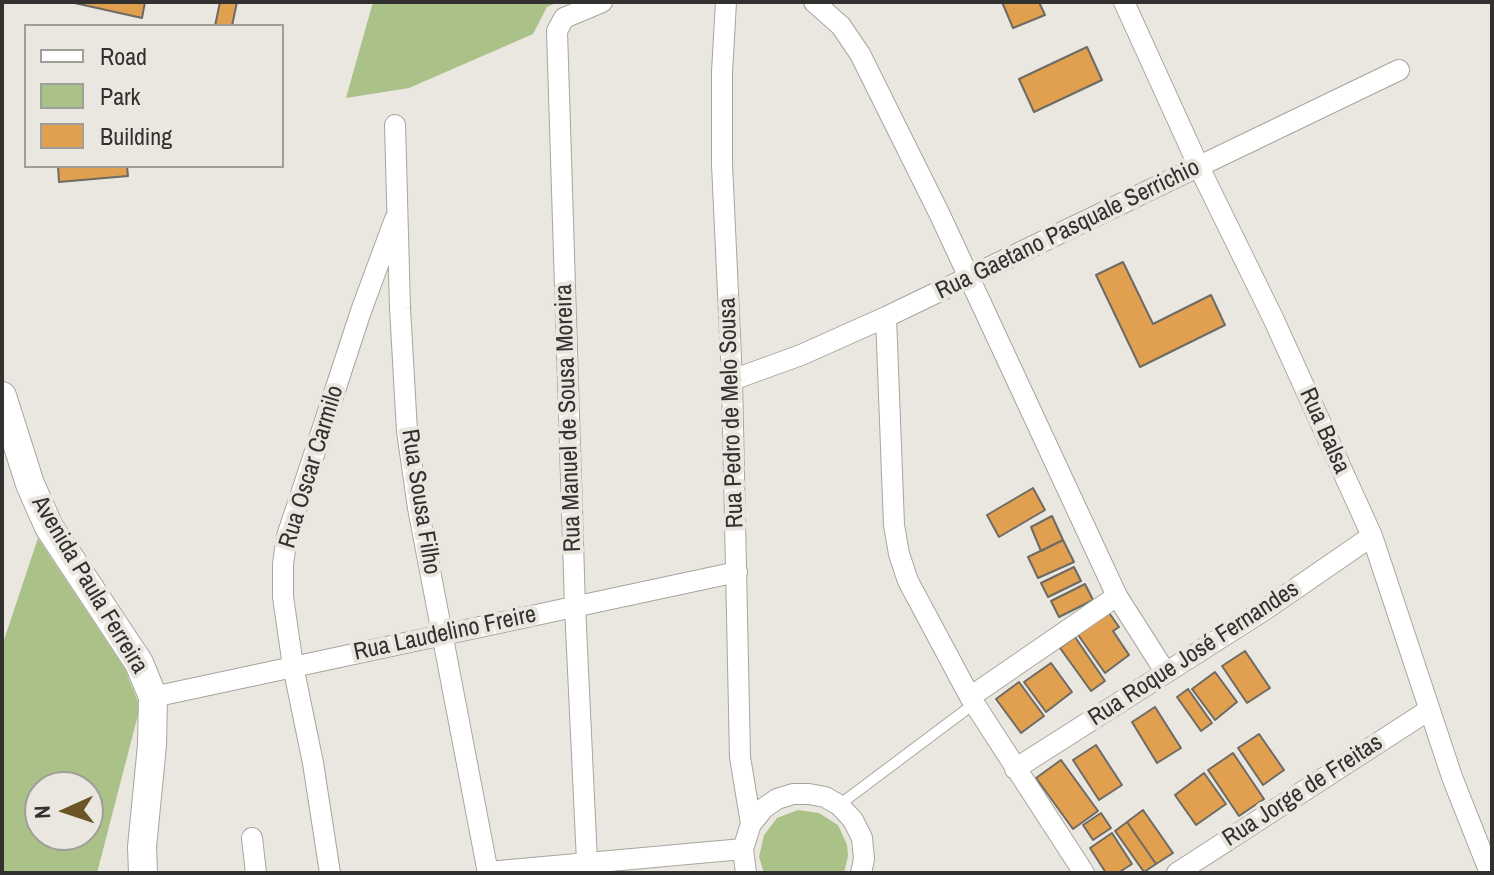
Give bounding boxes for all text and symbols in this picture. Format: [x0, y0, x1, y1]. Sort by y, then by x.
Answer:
legend [24, 24, 284, 168]
text: Road [100, 40, 147, 72]
text: Park [100, 80, 140, 112]
text: Building [100, 120, 172, 152]
street label: Rua Gaetano Pasquale Serrichio [931, 154, 1205, 306]
street label: Rua Manuel de Sousa Moreira [550, 284, 588, 552]
street label: Rua Pedro de Melo Sousa [714, 297, 750, 529]
street label: Rua Oscar Carmilo [274, 382, 350, 552]
street label: Rua Balsa [1292, 384, 1356, 478]
street label: Rua Sousa Filho [394, 427, 446, 577]
street label: Avenida Paula Ferreira [25, 491, 153, 679]
street label: Rua Roque José Fernandes [1083, 575, 1305, 733]
street label: Rua Laudelino Freire [351, 601, 539, 667]
street label: Rua Jorge de Freitas [1218, 729, 1388, 853]
north arrow [24, 771, 104, 851]
text: N [27, 805, 57, 819]

